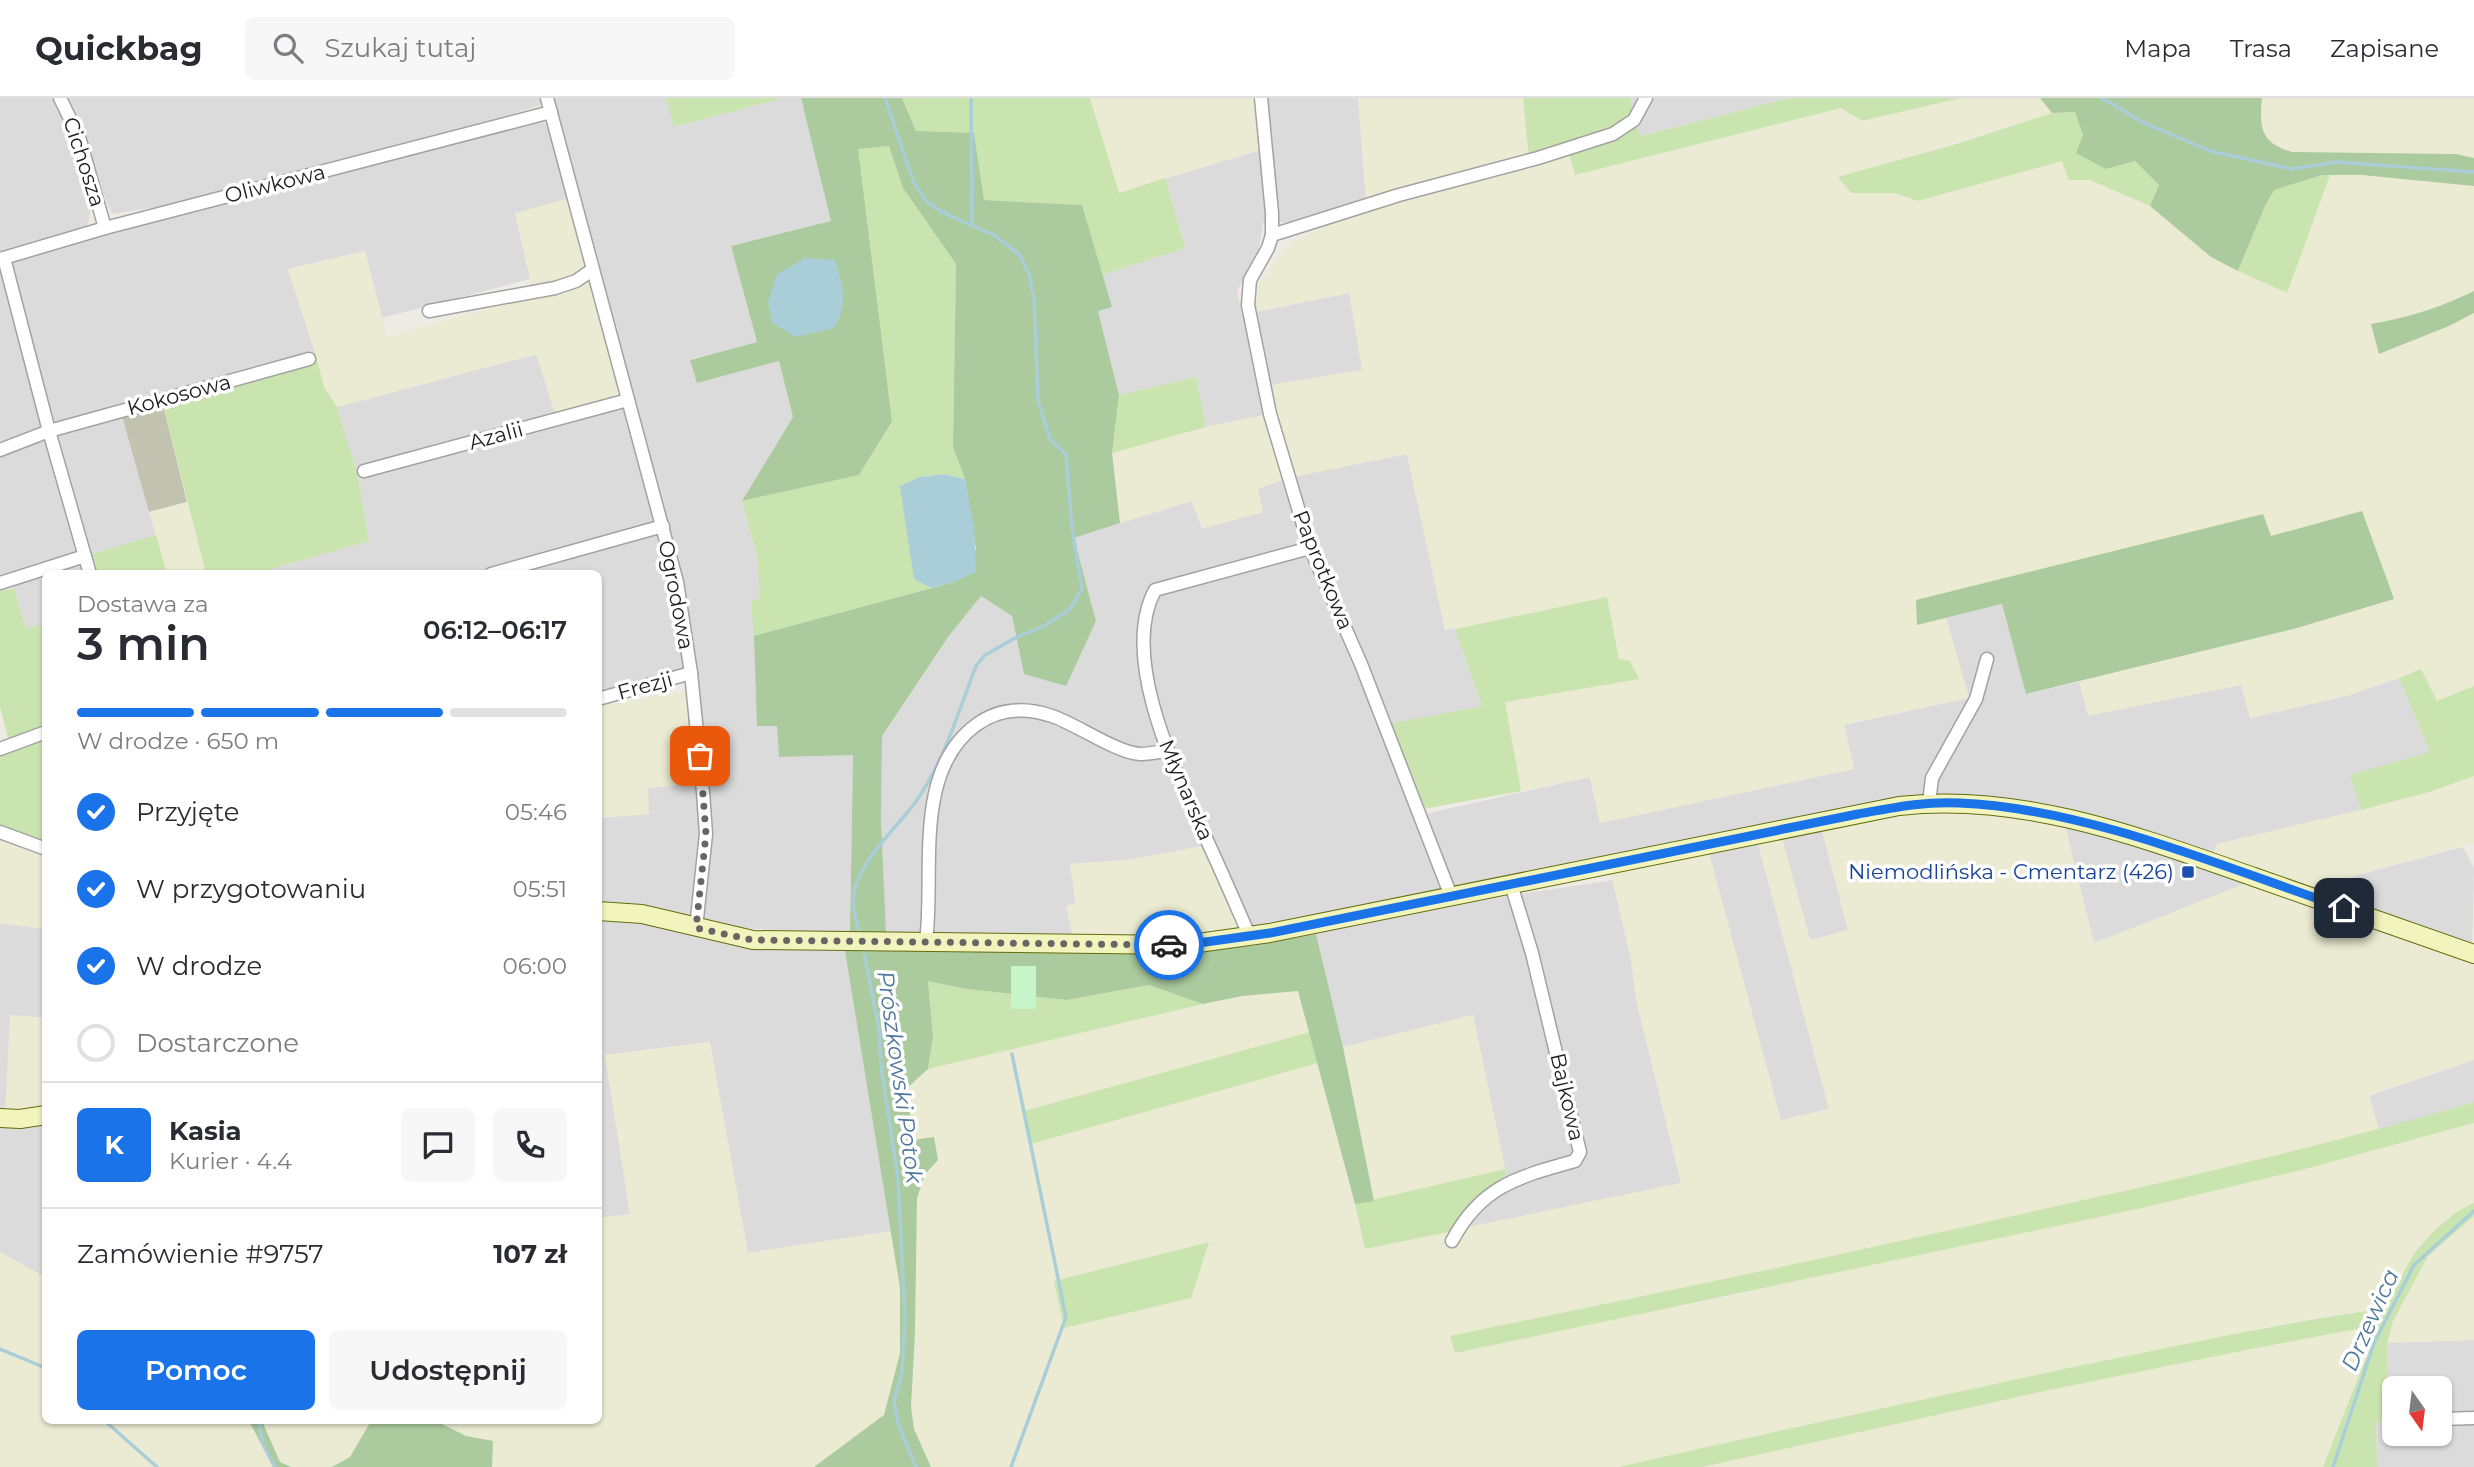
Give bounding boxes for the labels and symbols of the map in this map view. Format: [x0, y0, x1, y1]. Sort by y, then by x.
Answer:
street label: Cichosza [58, 114, 111, 210]
street label: Oliwkowa [222, 159, 328, 208]
street label: Kokosowa [124, 369, 234, 420]
street label: Azalii [466, 416, 526, 455]
street label: Paprotkowa [1288, 506, 1359, 633]
street label: Ogrodowa [654, 538, 699, 652]
street label: Frezji [615, 666, 675, 705]
pin [670, 726, 730, 786]
street label: Młynarska [1154, 736, 1219, 844]
place label: Niemodlińska - Cmentarz (426) [1848, 859, 2174, 884]
marker: Niemodlińska - Cmentarz (426) [2180, 864, 2196, 880]
pin [2314, 878, 2374, 938]
courier [1134, 910, 1204, 980]
water label: Prószkowski Potok [871, 969, 929, 1186]
street label: Bajkowa [1545, 1051, 1590, 1143]
water label: Drzewica [2335, 1265, 2405, 1375]
north arrow [2382, 1376, 2452, 1446]

